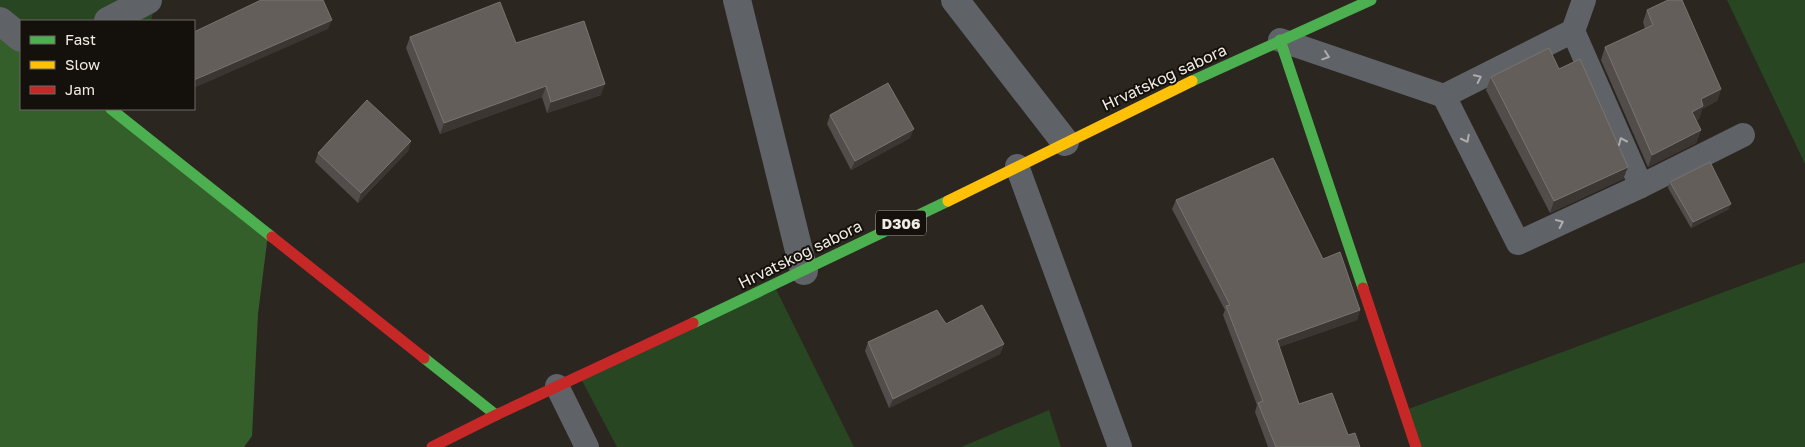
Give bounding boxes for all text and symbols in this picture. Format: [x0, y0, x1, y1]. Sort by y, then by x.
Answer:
legend [20, 20, 195, 110]
text: Fast [65, 30, 96, 48]
street label: Hrvatskog sabora [1098, 39, 1230, 115]
one-way arrow [1322, 50, 1330, 60]
text: Slow [65, 55, 100, 73]
one-way arrow [1473, 74, 1482, 85]
text: Jam [65, 80, 95, 98]
one-way arrow [1460, 134, 1470, 143]
one-way arrow [1617, 137, 1628, 146]
road number: D306 [876, 210, 926, 236]
street label: Hrvatskog sabora [735, 215, 865, 293]
one-way arrow [1555, 219, 1564, 230]

